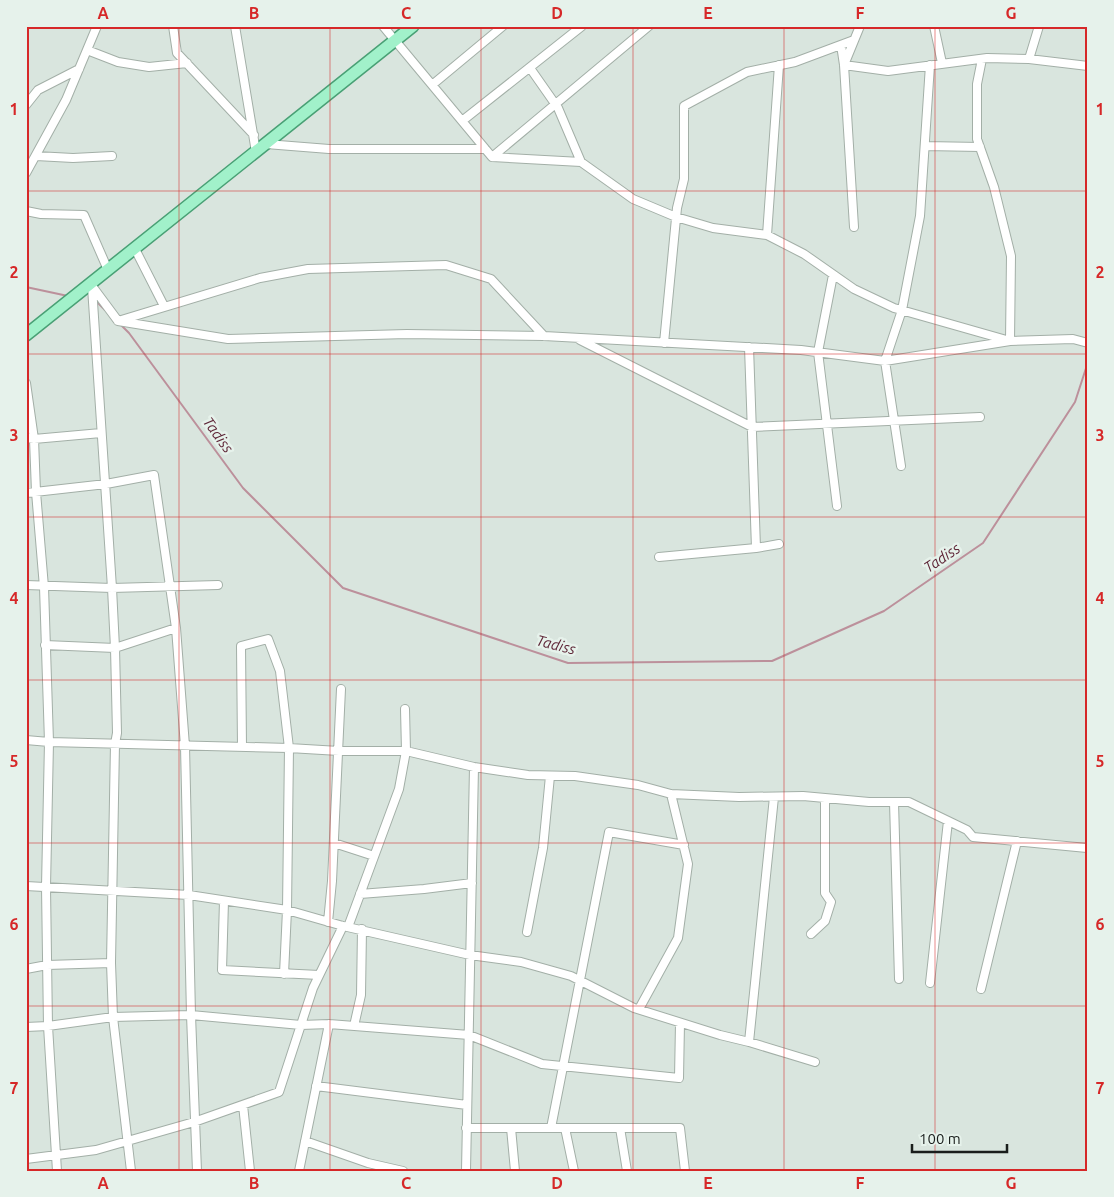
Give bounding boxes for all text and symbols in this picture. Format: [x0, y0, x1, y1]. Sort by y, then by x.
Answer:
text: A [97, 4, 109, 22]
text: B [249, 4, 259, 22]
text: C [401, 4, 411, 22]
text: D [551, 4, 563, 22]
text: E [703, 4, 713, 22]
text: F [856, 4, 865, 22]
text: G [1005, 4, 1017, 22]
text: 1 [9, 100, 19, 118]
text: 1 [1095, 100, 1105, 118]
text: 2 [9, 263, 19, 281]
text: 2 [1095, 263, 1105, 281]
water label: Tadiss [200, 414, 237, 456]
text: 3 [9, 426, 19, 444]
text: 3 [1095, 426, 1105, 444]
water label: Tadiss [920, 539, 964, 576]
text: 4 [9, 589, 19, 607]
text: 4 [1095, 589, 1105, 607]
water label: Tadiss [535, 631, 578, 658]
text: 5 [9, 752, 19, 770]
text: 5 [1095, 752, 1105, 770]
text: 6 [9, 915, 19, 933]
text: 6 [1095, 915, 1105, 933]
text: 7 [9, 1079, 19, 1097]
text: 7 [1095, 1079, 1105, 1097]
scale bar [912, 1122, 1006, 1154]
text: 100 m [919, 1130, 961, 1147]
text: A [97, 1174, 109, 1192]
text: B [249, 1174, 259, 1192]
text: C [401, 1174, 411, 1192]
text: D [551, 1174, 563, 1192]
text: E [703, 1174, 713, 1192]
text: F [856, 1174, 865, 1192]
text: G [1005, 1174, 1017, 1192]

